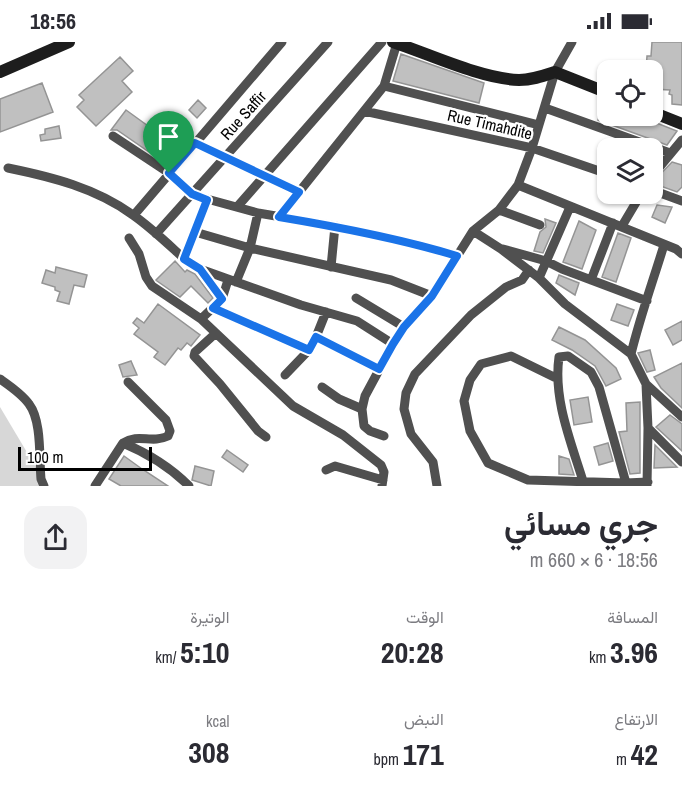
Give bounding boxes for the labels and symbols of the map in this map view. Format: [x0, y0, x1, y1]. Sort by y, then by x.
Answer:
street label: Rue Saffir [215, 85, 271, 144]
street label: Rue Timahdite [445, 104, 535, 144]
pin [143, 111, 194, 173]
scale bar [18, 444, 152, 472]

